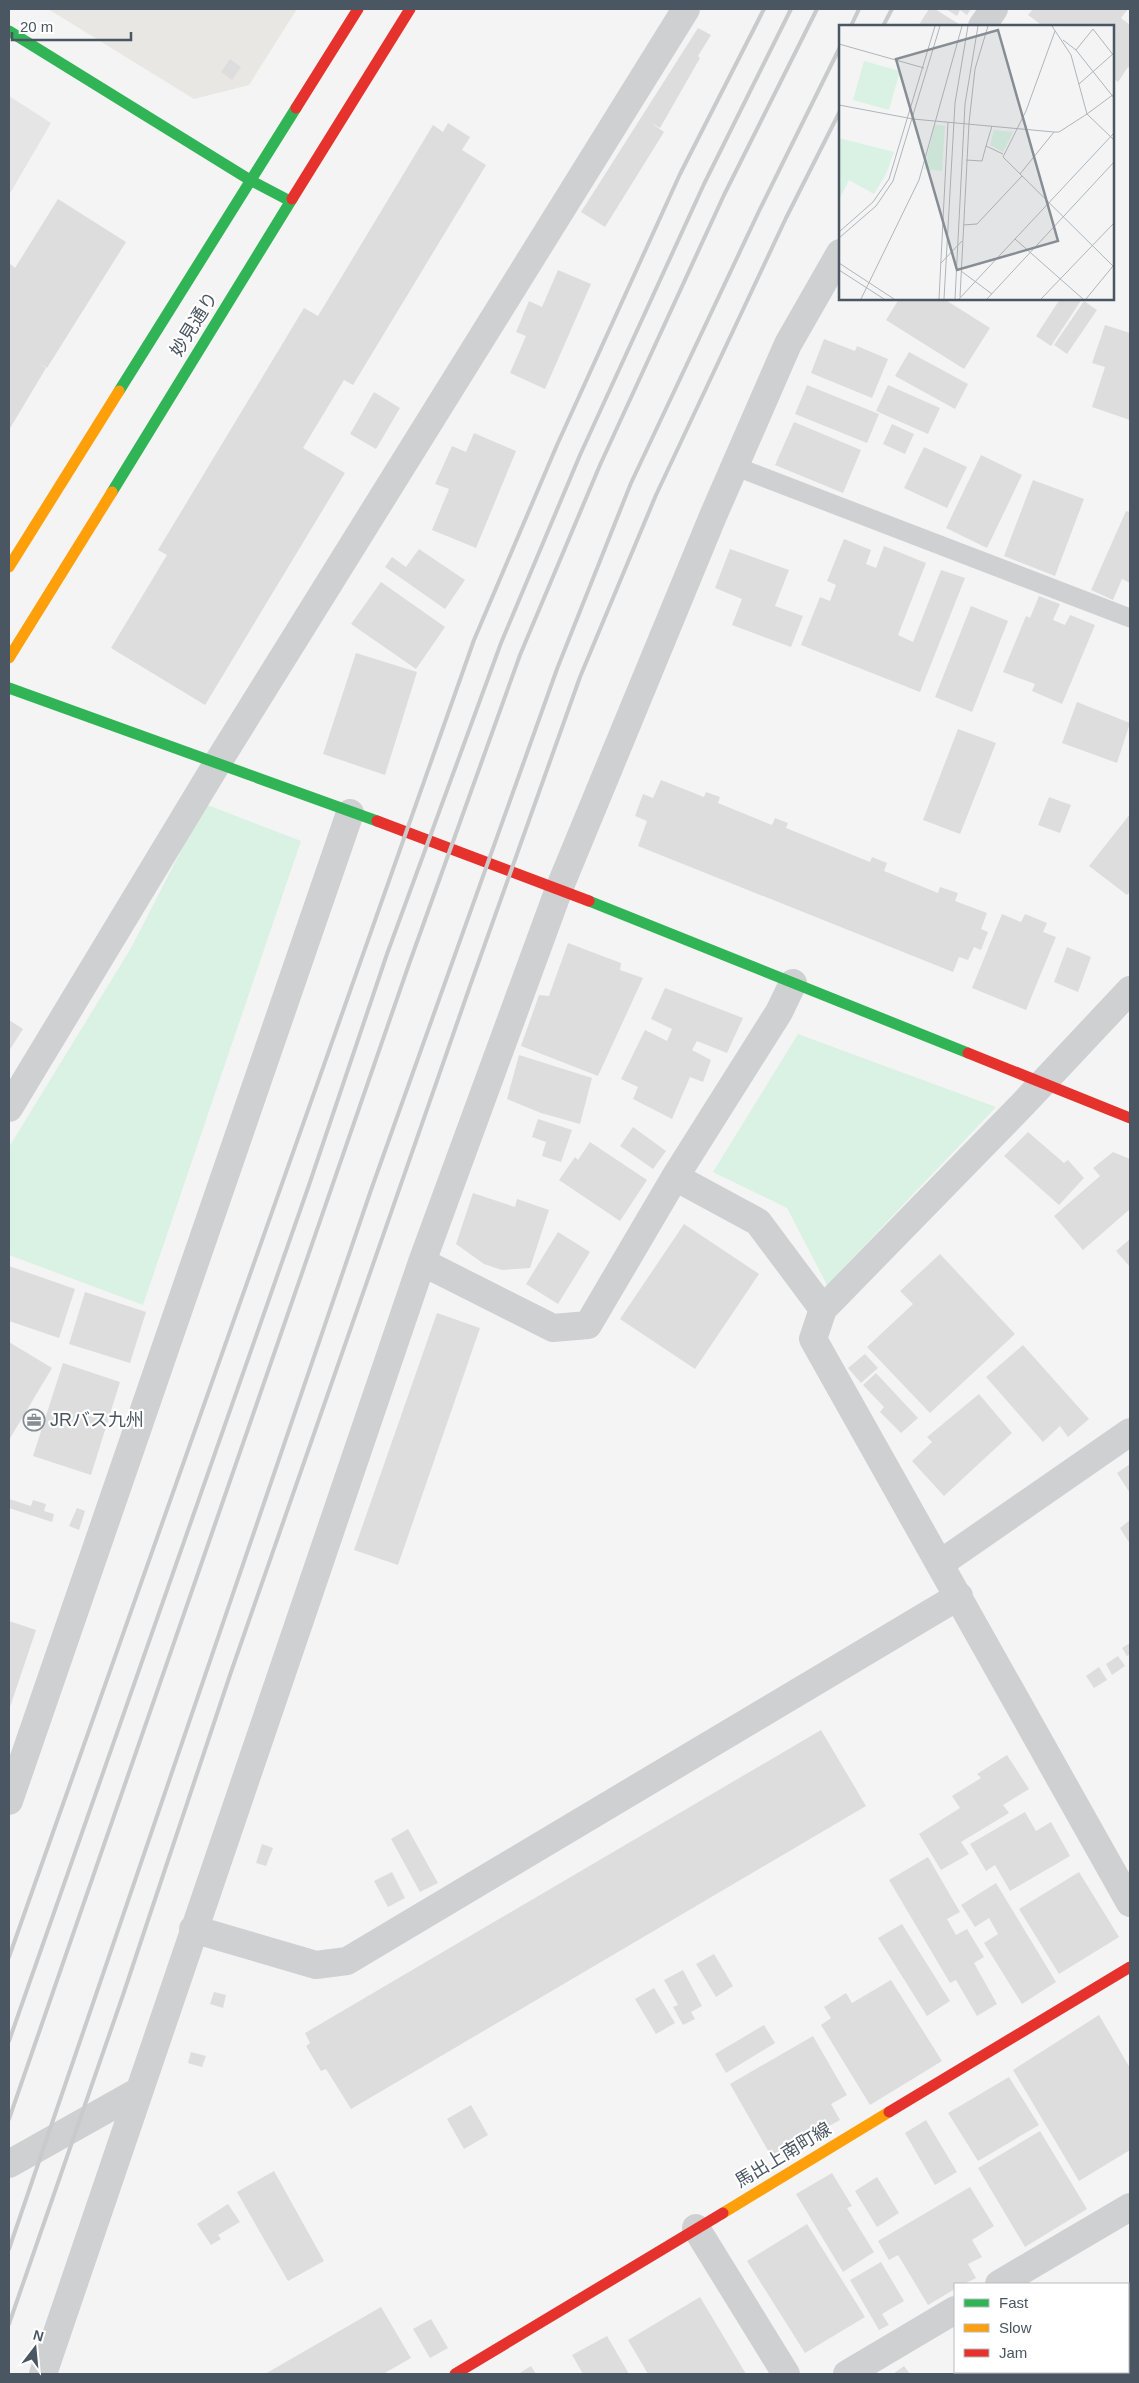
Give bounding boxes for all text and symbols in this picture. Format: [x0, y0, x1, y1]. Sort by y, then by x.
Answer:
scale bar [12, 10, 131, 42]
text: 20 m [20, 18, 53, 35]
inset map [839, 25, 1114, 300]
street label: 妙見通り [166, 288, 222, 360]
office icon: JRバス九州 [22, 1408, 46, 1432]
place label: JRバス九州 [50, 1410, 144, 1430]
street label: 馬出上南町線 [732, 2119, 834, 2191]
legend [954, 2283, 1129, 2373]
text: Fast [999, 2294, 1029, 2311]
text: Slow [999, 2319, 1032, 2336]
north arrow [10, 2323, 60, 2373]
text: N [32, 2326, 46, 2345]
text: Jam [999, 2344, 1027, 2361]

